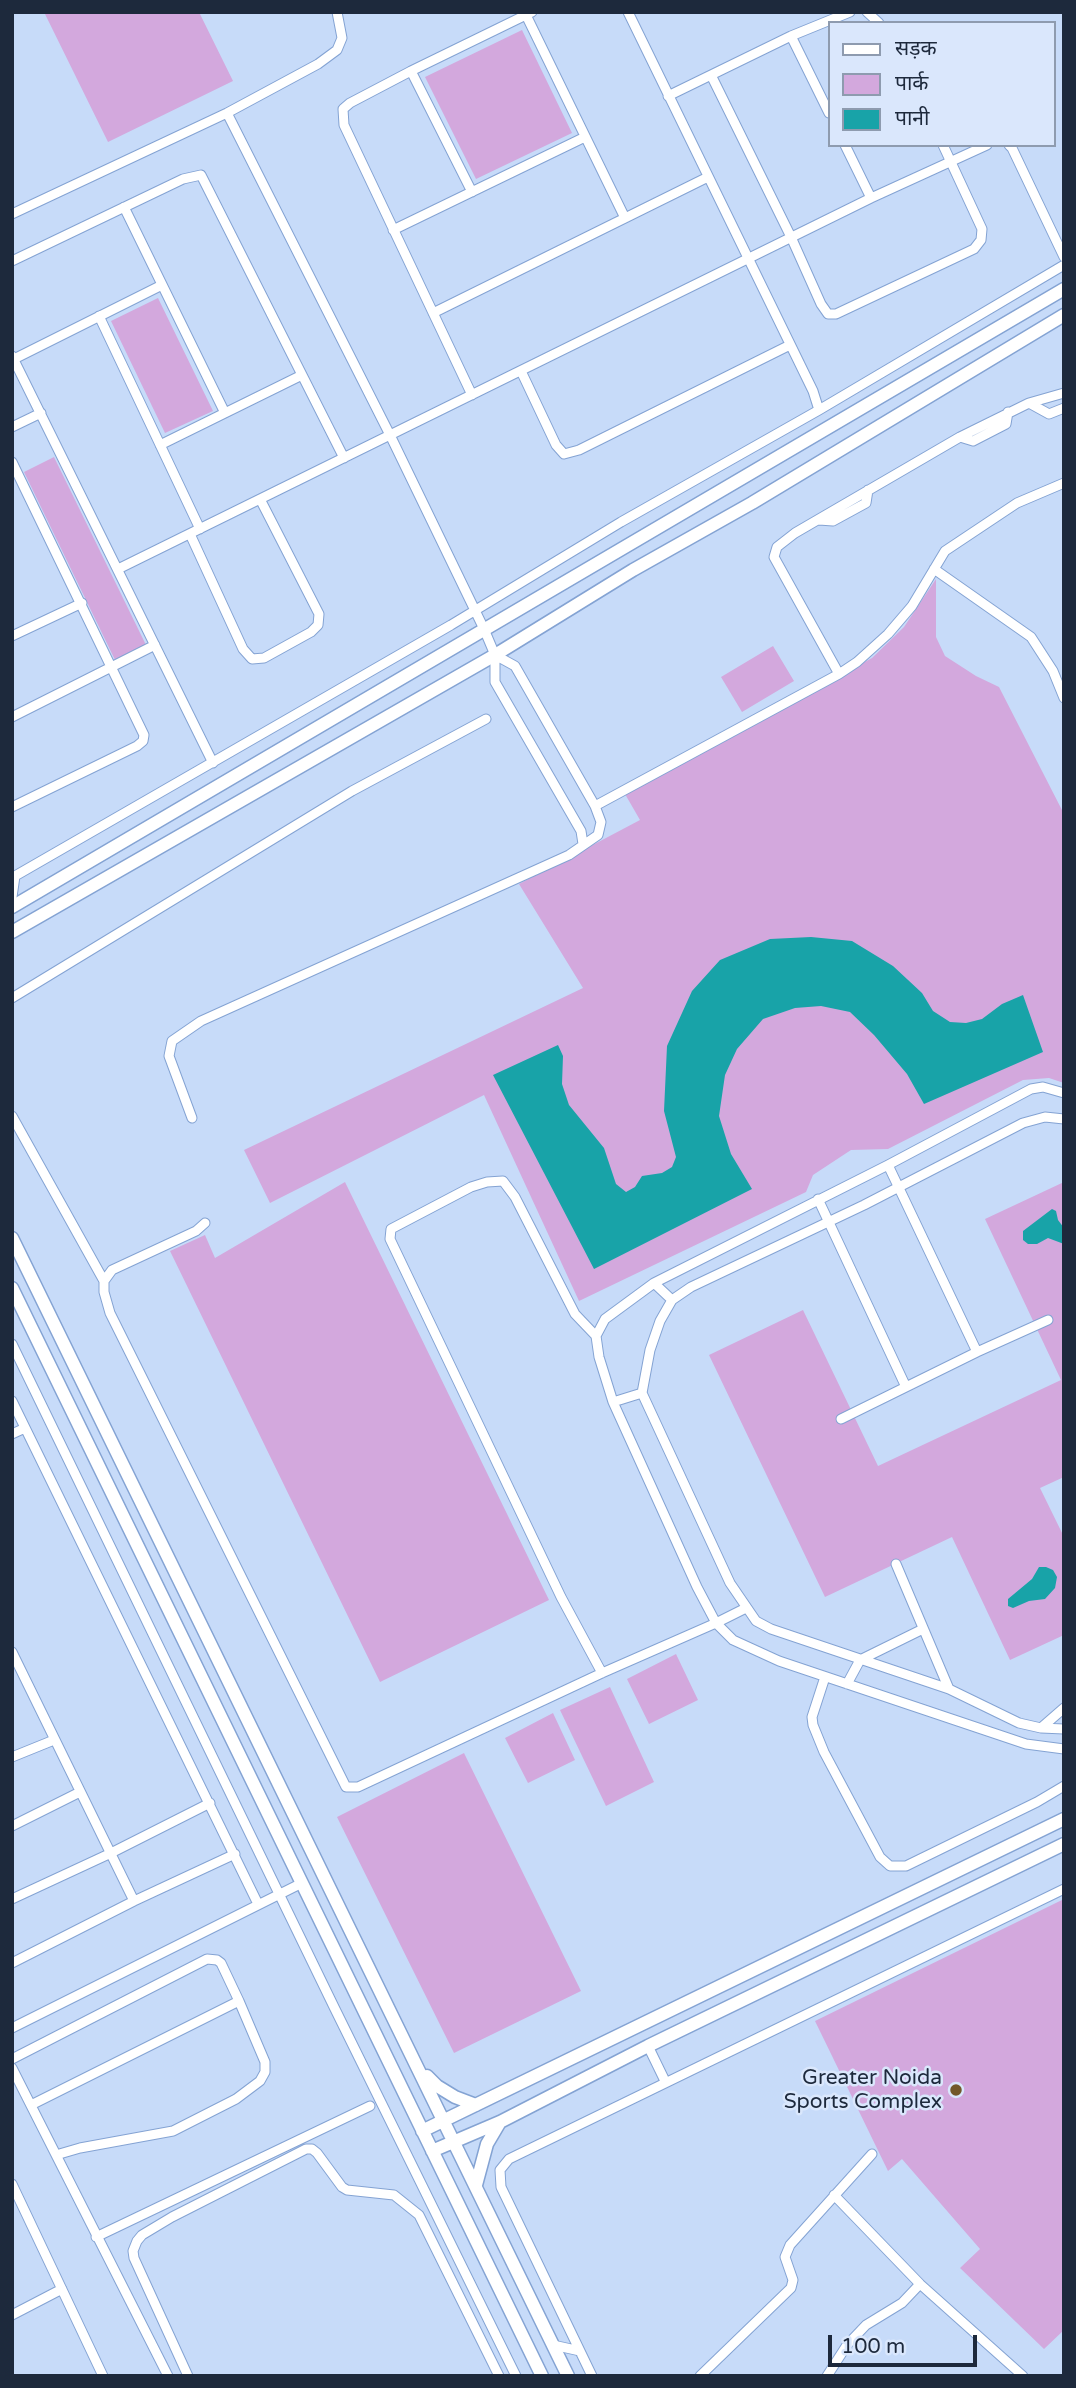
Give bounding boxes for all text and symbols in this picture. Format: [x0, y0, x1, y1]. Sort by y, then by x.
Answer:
legend [828, 21, 1055, 147]
text: सड़क [895, 36, 937, 61]
text: पार्क [895, 71, 929, 96]
text: पानी [895, 106, 929, 131]
place label: Greater Noida Sports Complex [784, 2065, 942, 2115]
marker: Greater Noida Sports Complex [948, 2082, 964, 2098]
scale bar [831, 2322, 980, 2366]
text: 100 m [841, 2334, 905, 2359]

